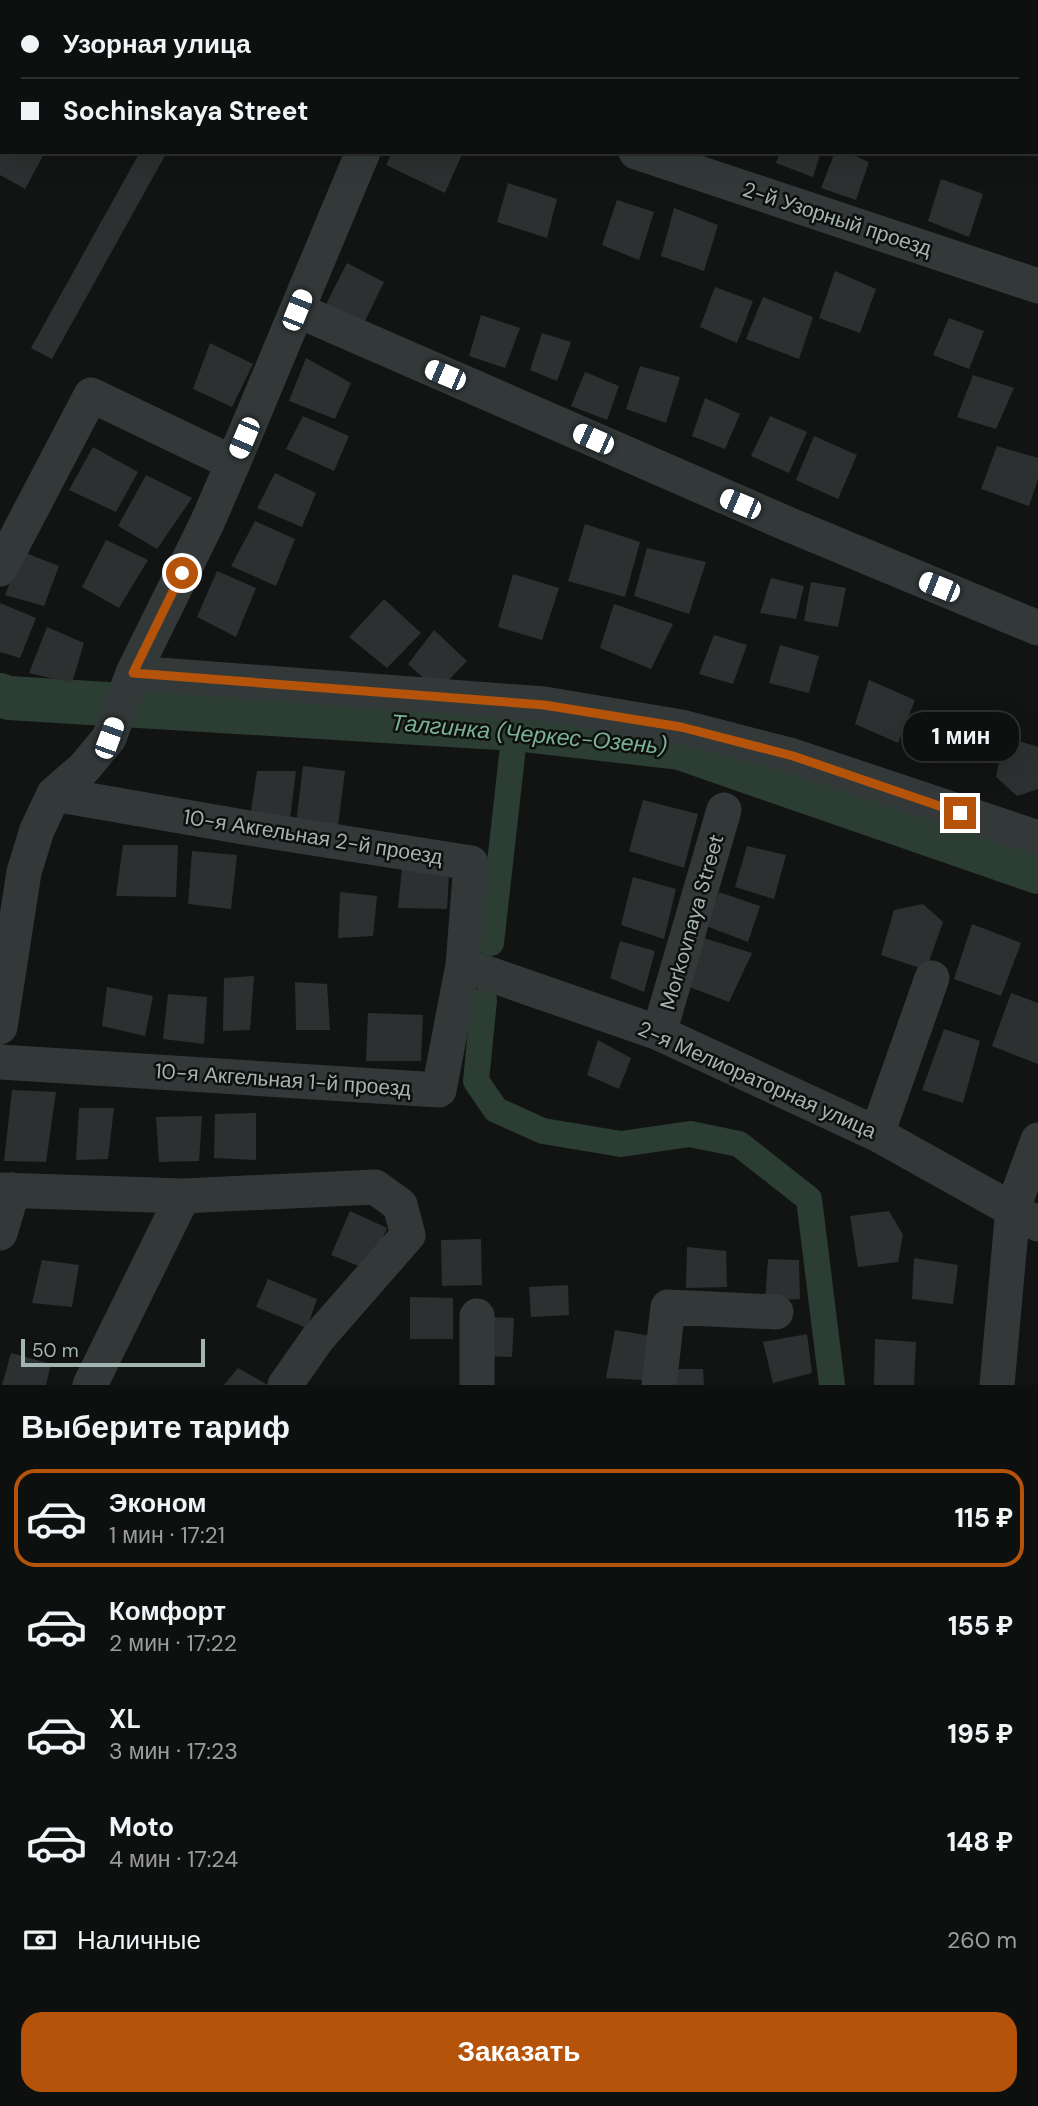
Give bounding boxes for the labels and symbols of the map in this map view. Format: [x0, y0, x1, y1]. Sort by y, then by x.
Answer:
street label: 2-й Узорный проезд [739, 175, 935, 263]
car [280, 287, 315, 333]
car [422, 357, 469, 393]
car [227, 415, 262, 461]
car [570, 421, 617, 457]
car [717, 486, 764, 522]
route start [166, 557, 198, 589]
car [916, 569, 963, 605]
water label: Талгинка (Черкес-Озень) [390, 707, 669, 761]
callout: 1 мин [902, 712, 1018, 760]
car [92, 715, 127, 761]
route end [944, 797, 976, 829]
street label: 10-я Акгельная 2-й проезд [181, 803, 445, 871]
street label: Morkovnaya Street [654, 831, 730, 1013]
street label: 2-я Мелиораторная улица [633, 1015, 881, 1145]
street label: 10-я Акгельная 1-й проезд [154, 1057, 412, 1103]
scale bar [21, 1336, 205, 1368]

